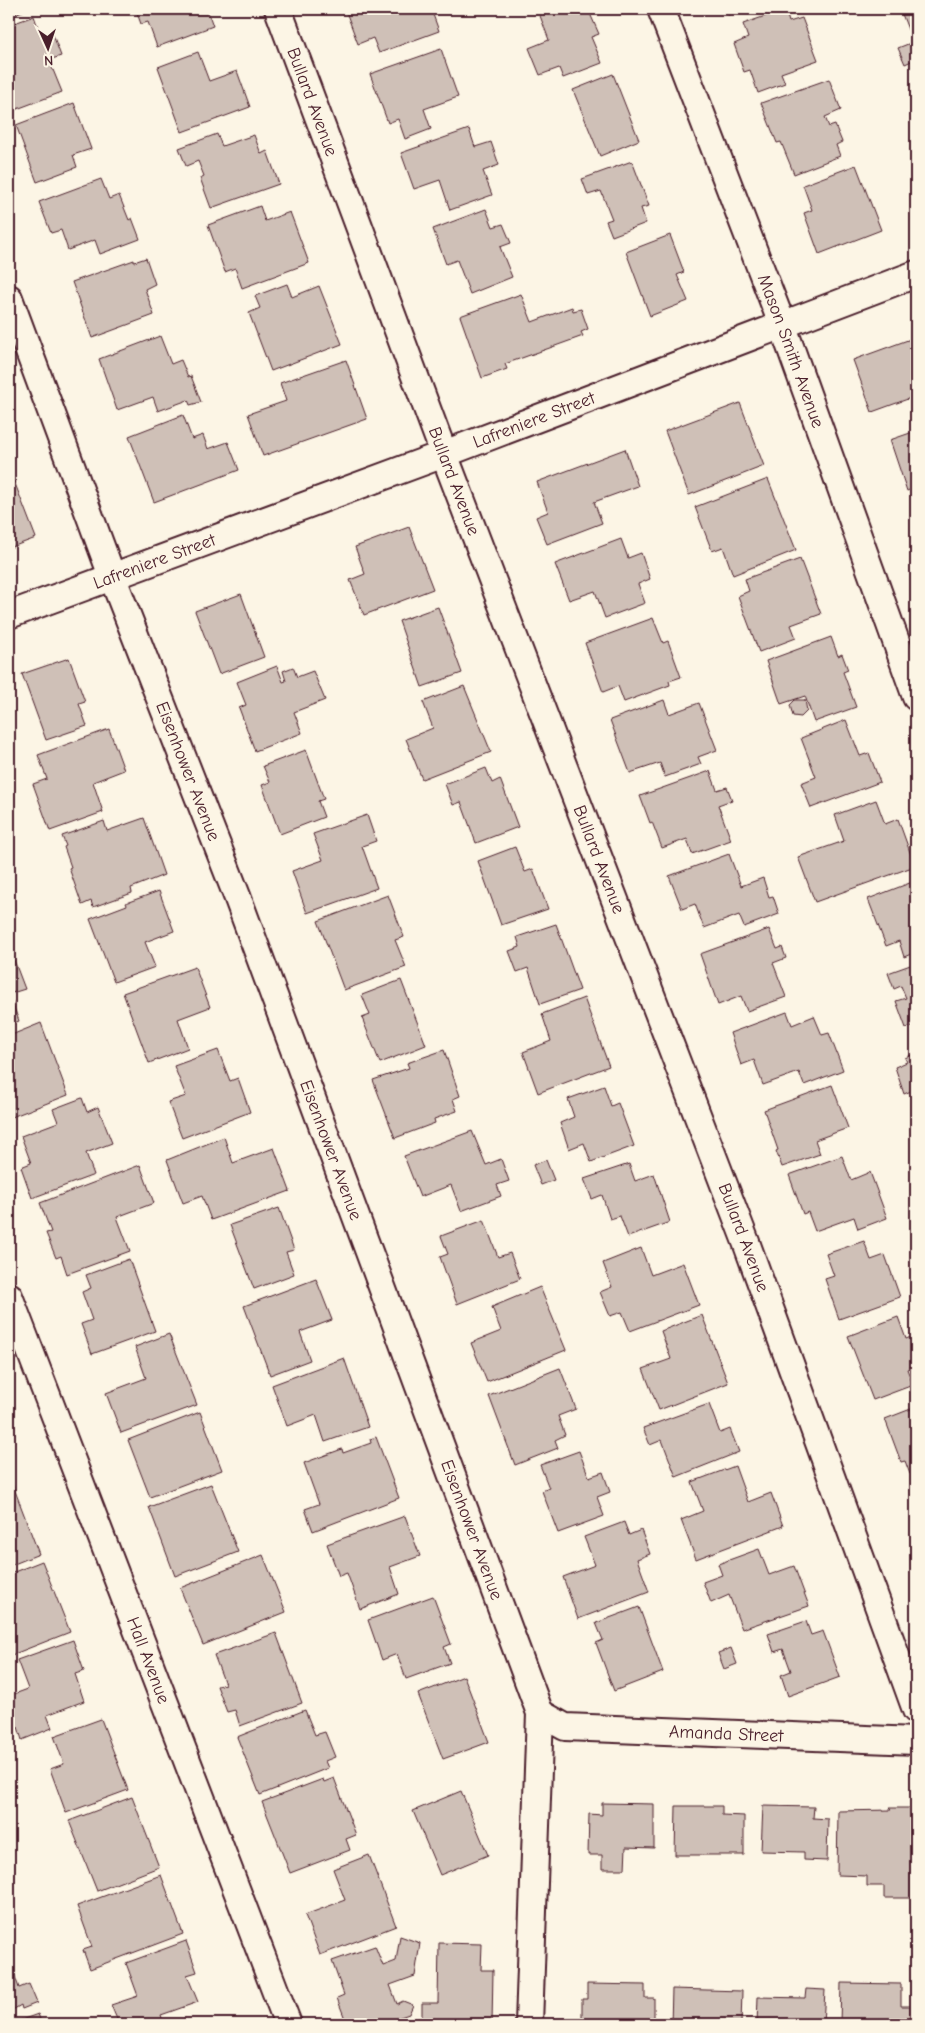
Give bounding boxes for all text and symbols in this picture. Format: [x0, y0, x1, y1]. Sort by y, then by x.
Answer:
north arrow [22, 22, 72, 72]
street label: Bullard Avenue [282, 45, 342, 159]
text: N [44, 52, 54, 69]
street label: Mason Smith Avenue [753, 271, 828, 431]
street label: Lafreniere Street [470, 387, 599, 453]
street label: Bullard Avenue [424, 424, 484, 539]
street label: Lafreniere Street [90, 529, 219, 594]
street label: Eisenhower Avenue [151, 699, 224, 844]
street label: Bullard Avenue [569, 802, 629, 917]
street label: Eisenhower Avenue [295, 1077, 366, 1223]
street label: Bullard Avenue [713, 1180, 773, 1295]
street label: Eisenhower Avenue [436, 1457, 507, 1603]
street label: Hall Avenue [122, 1614, 174, 1707]
street label: Amanda Street [669, 1721, 785, 1747]

